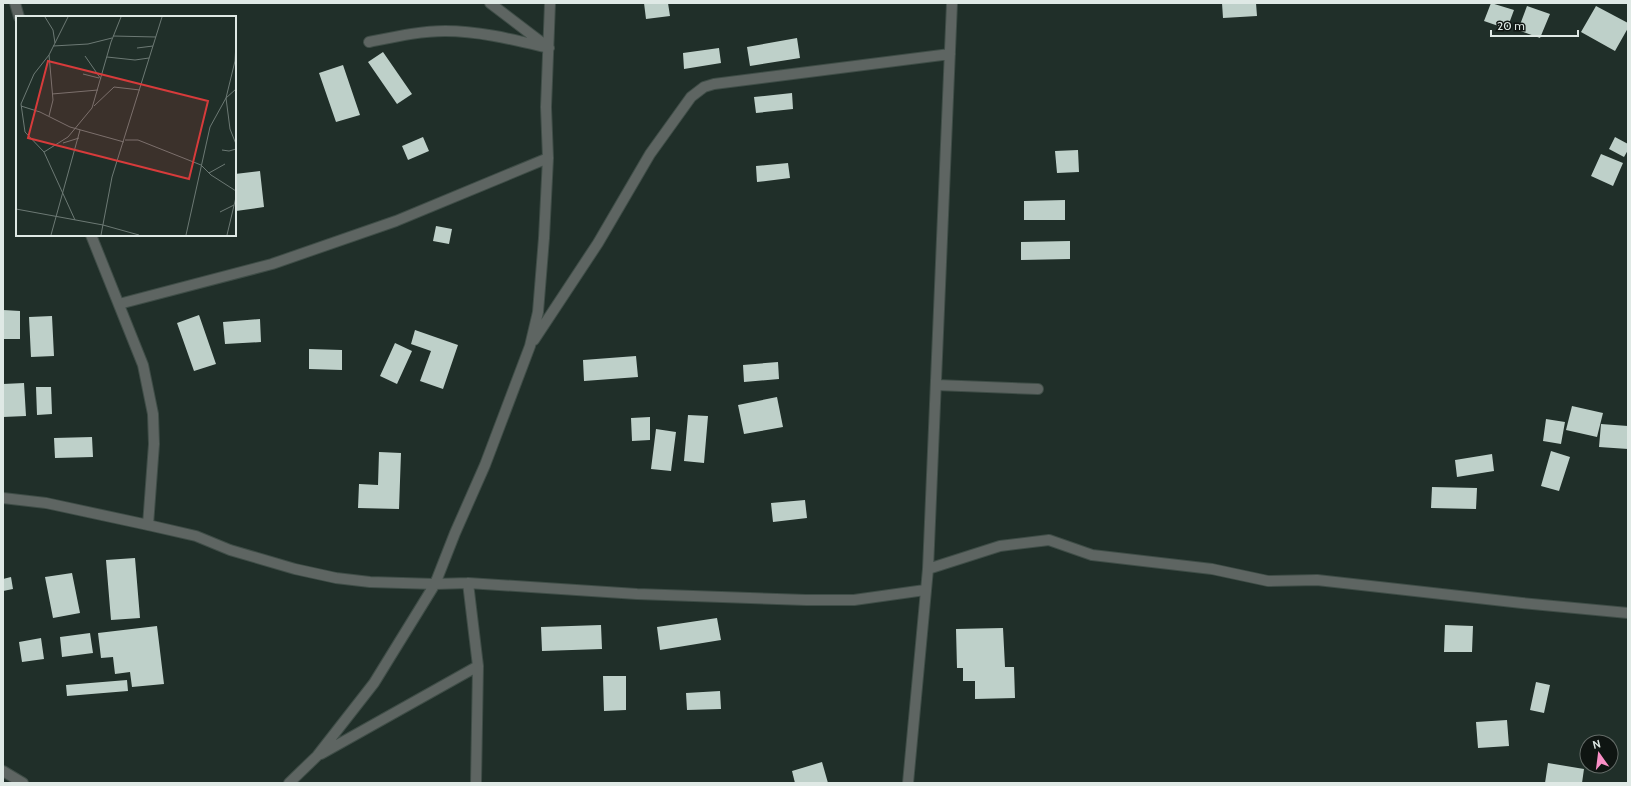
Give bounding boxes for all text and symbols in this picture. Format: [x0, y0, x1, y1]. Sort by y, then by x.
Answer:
scale bar [1491, 12, 1578, 38]
inset map [16, 16, 236, 236]
text: 20 m [1497, 18, 1525, 33]
north arrow [1579, 734, 1619, 774]
text: N [1591, 737, 1602, 752]

